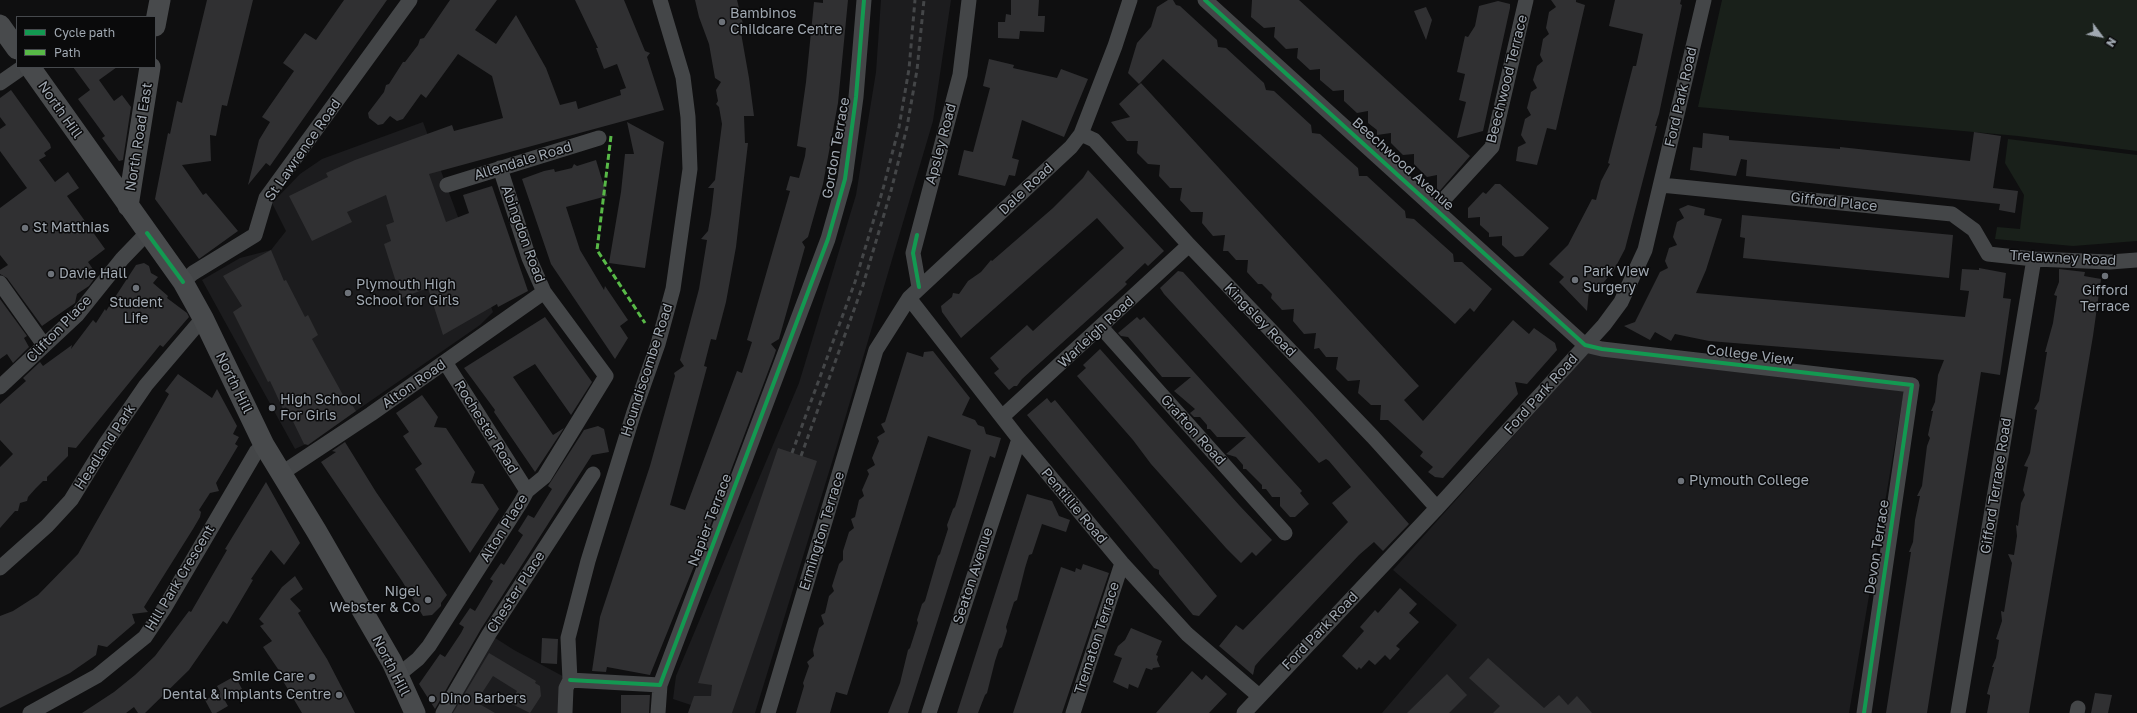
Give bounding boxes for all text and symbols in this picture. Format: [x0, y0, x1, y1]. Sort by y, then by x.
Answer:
place label: Bambinos Childcare Centre [730, 6, 842, 38]
street label: Beechwood Terrace [1483, 13, 1531, 145]
legend [16, 16, 156, 68]
north arrow [2081, 16, 2121, 56]
marker: Bambinos Childcare Centre [717, 17, 727, 27]
text: Cycle path [54, 25, 115, 40]
text: N [2104, 36, 2119, 50]
text: Path [54, 45, 81, 60]
street label: Ford Park Road [1661, 45, 1701, 149]
street label: North Hill [34, 78, 86, 142]
street label: North Road East [122, 82, 156, 192]
street label: St Lawrence Road [262, 96, 344, 204]
street label: Gordon Terrace [819, 96, 853, 200]
street label: Apsley Road [922, 102, 960, 186]
street label: Beechwood Avenue [1349, 114, 1457, 214]
street label: Allendale Road [472, 138, 574, 184]
street label: Dale Road [995, 160, 1057, 218]
street label: Abingdon Road [498, 183, 548, 285]
street label: Gifford Place [1790, 189, 1878, 215]
place label: St Matthias [33, 220, 109, 236]
marker: St Matthias [20, 223, 30, 233]
street label: Trelawney Road [2009, 247, 2117, 269]
place label: Park View Surgery [1583, 264, 1649, 296]
place label: Davie Hall [59, 266, 127, 282]
marker: Davie Hall [46, 269, 56, 279]
marker: Gifford Terrace [2100, 271, 2110, 281]
marker: Park View Surgery [1570, 275, 1580, 285]
place label: Plymouth High School for Girls [356, 277, 459, 310]
street label: Kingsley Road [1221, 280, 1299, 360]
marker: Student Life [131, 283, 141, 293]
place label: Gifford Terrace [2080, 283, 2130, 316]
marker: Plymouth High School for Girls [343, 288, 353, 298]
street label: Clifton Place [23, 292, 95, 366]
street label: Warleigh Road [1055, 293, 1137, 371]
place label: Student Life [109, 295, 163, 328]
street label: Houndiscombe Road [618, 301, 676, 439]
street label: College View [1706, 341, 1794, 369]
street label: North Hill [212, 350, 256, 416]
street label: Ford Park Road [1501, 350, 1581, 438]
street label: Alton Road [379, 356, 449, 412]
street label: Rochester Road [451, 377, 521, 477]
street label: Grafton Road [1157, 391, 1229, 469]
place label: High School For Girls [280, 392, 362, 424]
street label: Headland Park [71, 401, 139, 493]
marker: High School For Girls [267, 403, 277, 413]
street label: Gifford Terrace Road [1977, 417, 2015, 555]
street label: Pentillie Road [1037, 465, 1111, 547]
street label: Ermington Terrace [796, 470, 848, 592]
street label: Napier Terrace [685, 471, 735, 569]
place label: Plymouth College [1689, 473, 1809, 489]
marker: Plymouth College [1676, 476, 1686, 486]
street label: Alton Place [477, 491, 531, 565]
street label: Devon Terrace [1861, 498, 1893, 596]
street label: Hill Park Crescent [142, 522, 218, 634]
street label: Seaton Avenue [950, 526, 996, 626]
street label: Chester Place [483, 548, 549, 636]
street label: Trematon Terrace [1071, 580, 1123, 696]
place label: Nigel Webster & Co [329, 584, 420, 616]
street label: Ford Park Road [1278, 588, 1362, 674]
marker: Nigel Webster & Co [423, 595, 433, 605]
street label: North Hill [369, 633, 413, 699]
place label: Smile Care [232, 669, 304, 685]
marker: Smile Care [307, 672, 317, 682]
place label: Dental & Implants Centre [162, 687, 331, 703]
marker: Dental & Implants Centre [334, 690, 344, 700]
place label: Dino Barbers [440, 691, 526, 707]
marker: Dino Barbers [427, 694, 437, 704]

